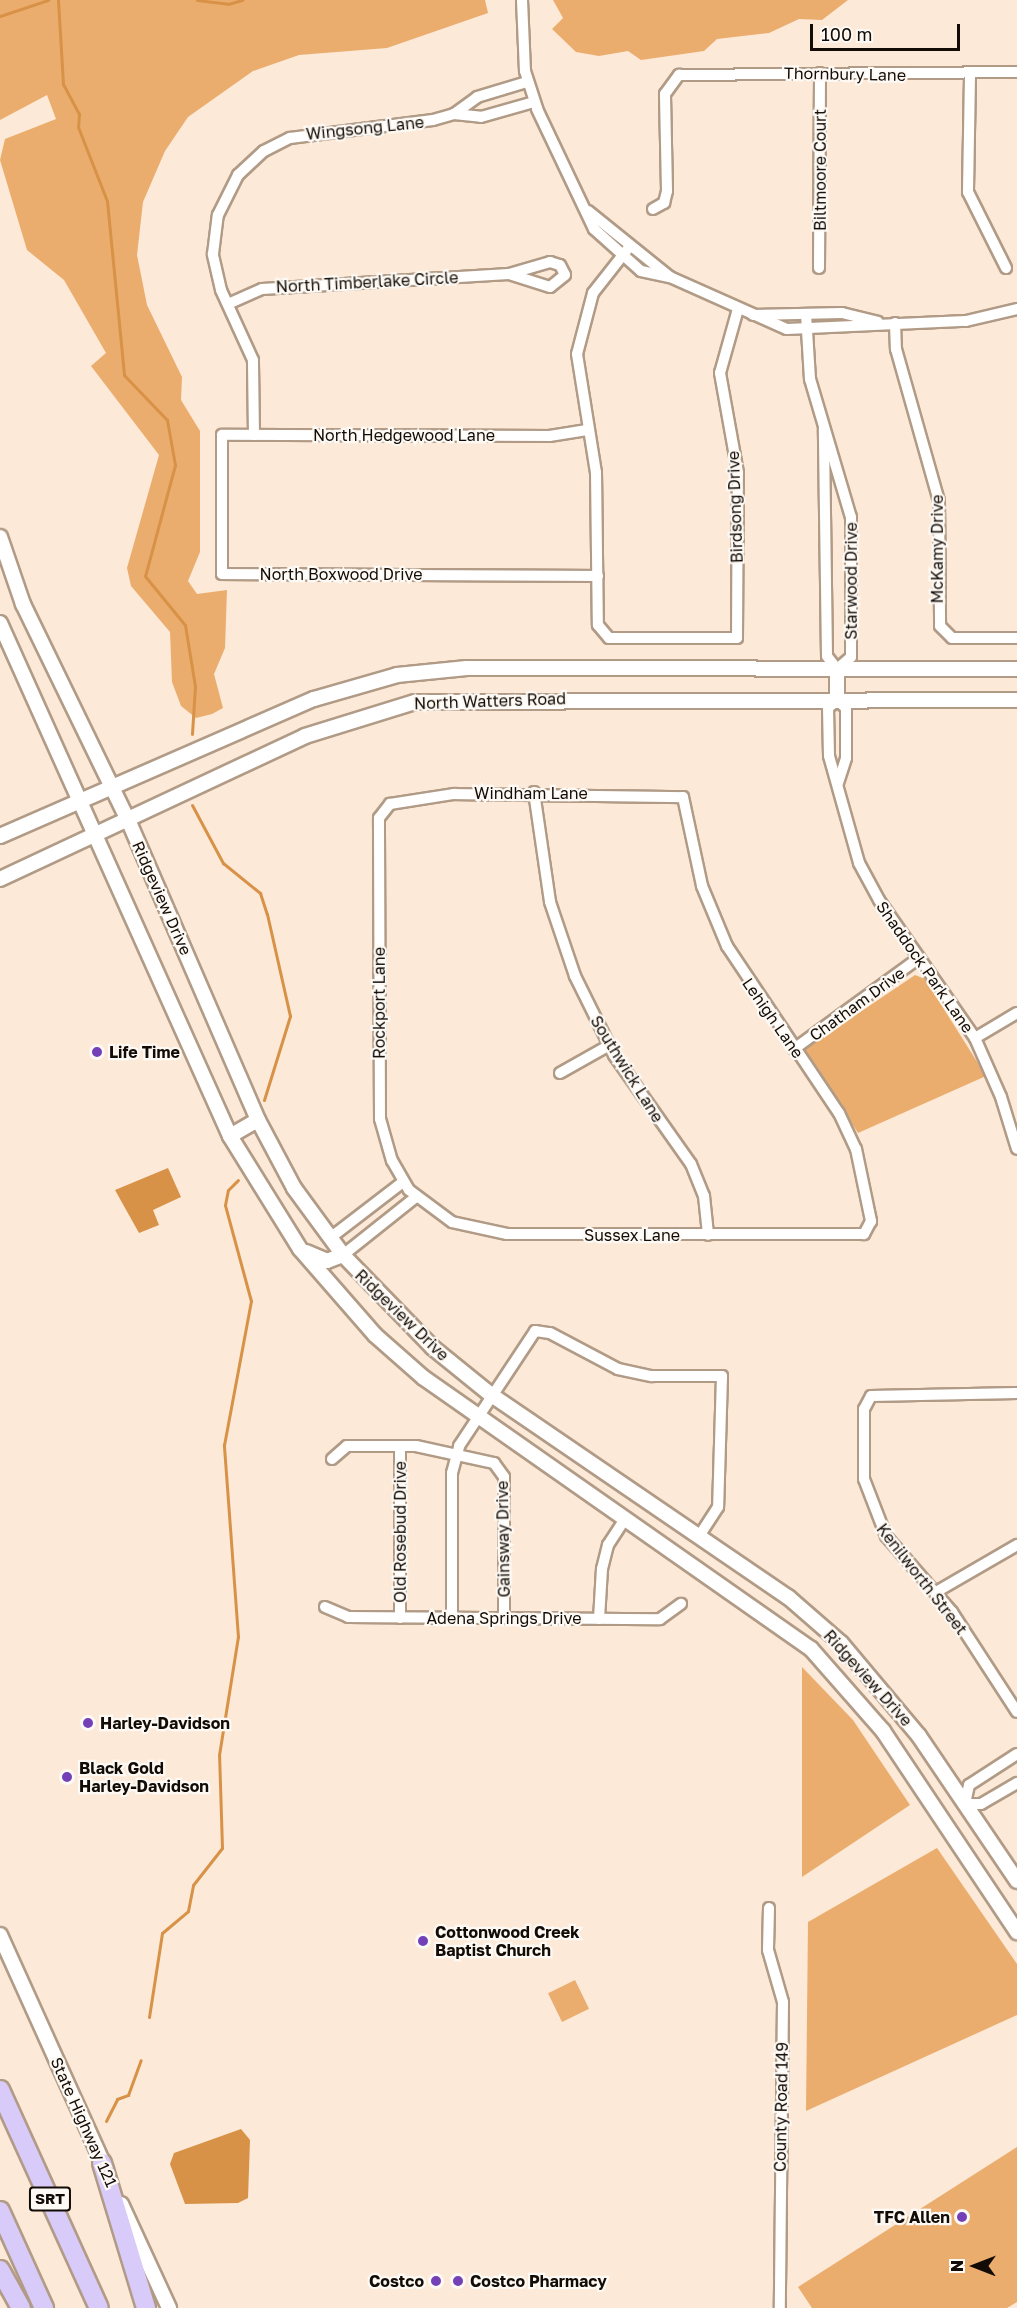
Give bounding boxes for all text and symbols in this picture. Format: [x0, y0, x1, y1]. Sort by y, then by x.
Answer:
scale bar [813, 12, 963, 50]
text: 100 m [821, 23, 872, 45]
street label: Thornbury Lane [784, 63, 906, 85]
street label: Biltmoore Court [810, 109, 830, 231]
street label: Wingsong Lane [305, 112, 425, 144]
street label: North Timberlake Circle [275, 268, 459, 296]
street label: North Hedgewood Lane [313, 425, 495, 445]
street label: Birdsong Drive [723, 451, 747, 563]
street label: McKamy Drive [927, 495, 947, 603]
street label: Starwood Drive [841, 522, 861, 640]
street label: North Boxwood Drive [259, 564, 423, 584]
street label: North Watters Road [414, 689, 566, 713]
street label: Windham Lane [474, 783, 588, 803]
street label: Ridgeview Drive [128, 838, 196, 958]
street label: Shaddock Park Lane [872, 898, 978, 1036]
street label: Rockport Lane [369, 947, 389, 1059]
street label: Chatham Drive [806, 963, 908, 1045]
street label: Lehigh Lane [738, 974, 808, 1062]
street label: Southwick Lane [587, 1012, 667, 1126]
place label: Life Time [109, 1042, 180, 1062]
marker: Life Time [90, 1045, 104, 1059]
street label: Sussex Lane [584, 1225, 680, 1245]
street label: Ridgeview Drive [351, 1265, 453, 1365]
street label: Old Rosebud Drive [390, 1461, 410, 1603]
street label: Gainsway Drive [492, 1480, 514, 1598]
street label: Kenilworth Street [873, 1520, 971, 1638]
street label: Adena Springs Drive [427, 1608, 581, 1628]
street label: Ridgeview Drive [820, 1626, 916, 1730]
place label: Harley-Davidson [100, 1713, 230, 1733]
marker: Harley-Davidson [81, 1716, 95, 1730]
place label: Black Gold Harley-Davidson [79, 1758, 209, 1796]
marker: Black Gold Harley-Davidson [60, 1770, 74, 1784]
place label: Cottonwood Creek Baptist Church [435, 1922, 579, 1960]
marker: Cottonwood Creek Baptist Church [416, 1934, 430, 1948]
street label: County Road 149 [770, 2042, 792, 2172]
street label: State Highway 121 [47, 2054, 121, 2190]
road number: SRT [28, 2187, 72, 2211]
place label: TFC Allen [874, 2207, 950, 2227]
marker: TFC Allen [955, 2210, 969, 2224]
north arrow [945, 2236, 1005, 2296]
text: N [947, 2260, 967, 2272]
place label: Costco [369, 2271, 424, 2291]
place label: Costco Pharmacy [470, 2271, 607, 2291]
marker: Costco [429, 2274, 443, 2288]
marker: Costco Pharmacy [451, 2274, 465, 2288]

